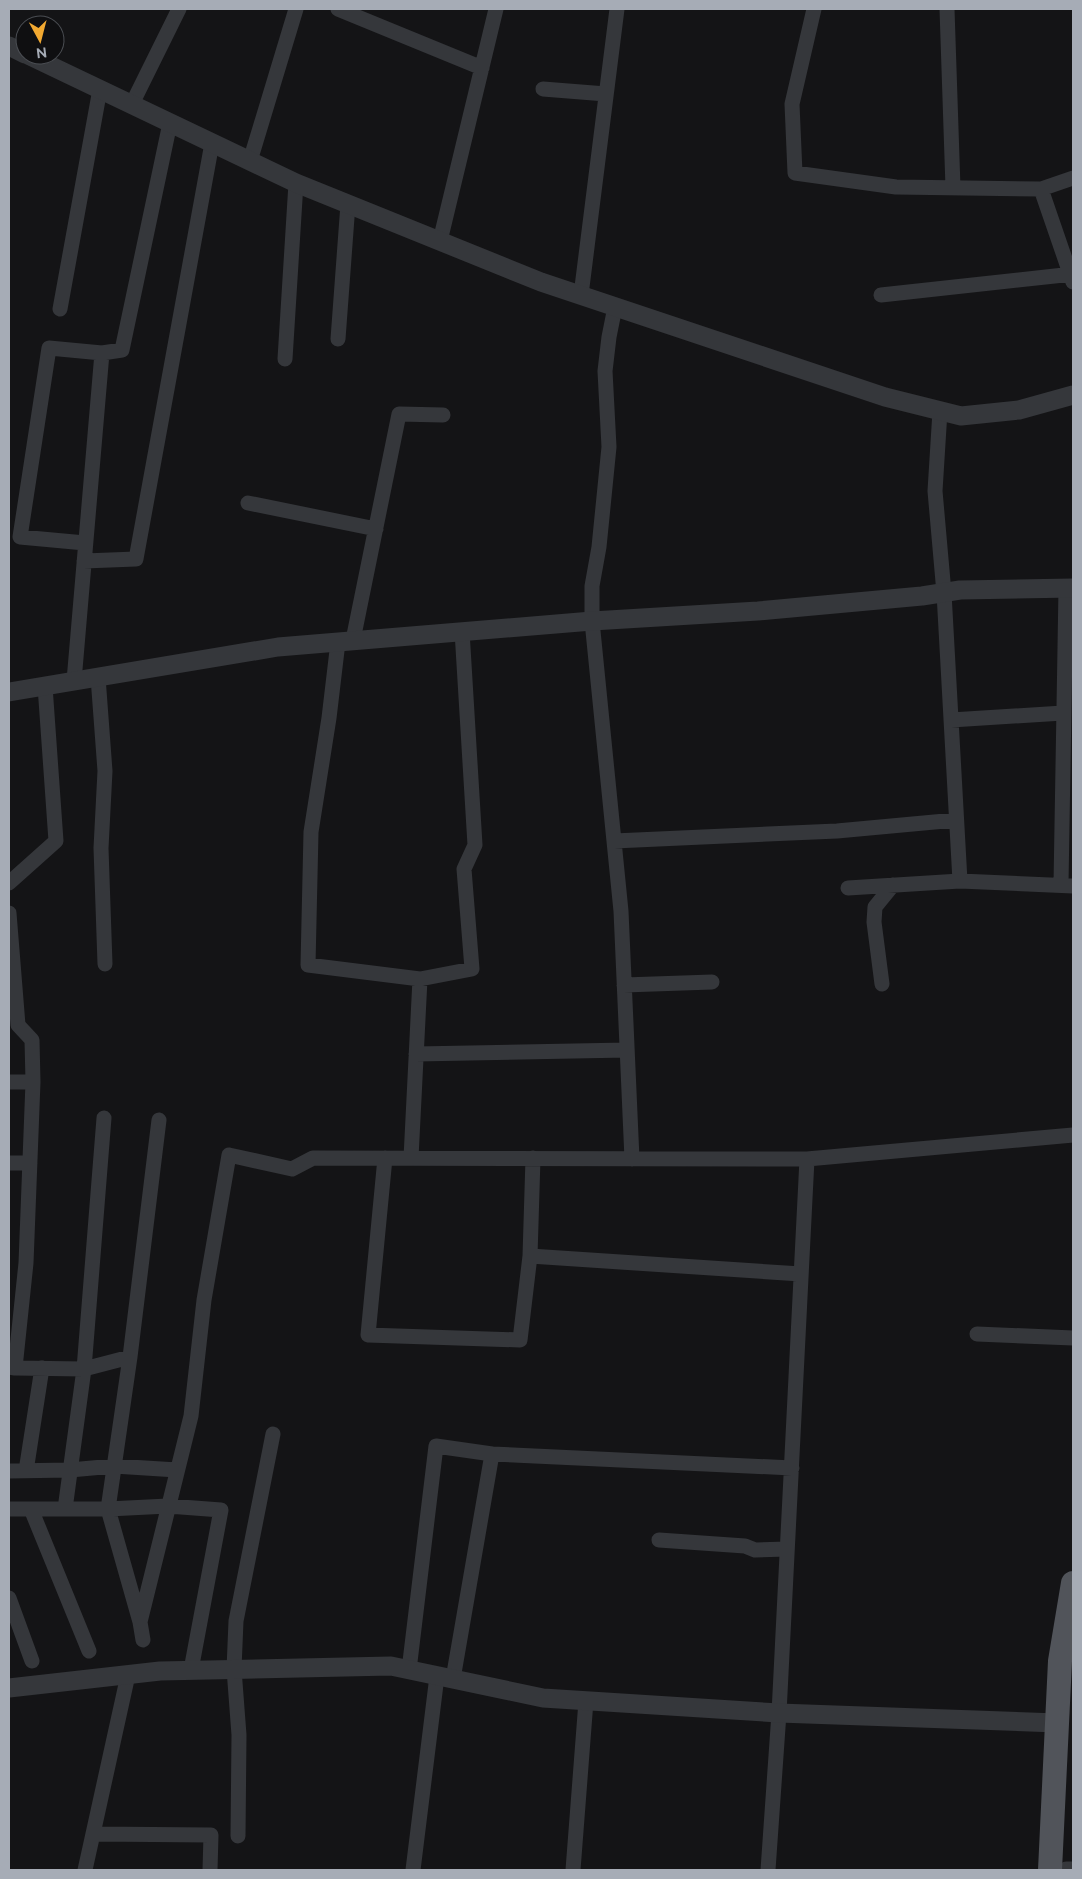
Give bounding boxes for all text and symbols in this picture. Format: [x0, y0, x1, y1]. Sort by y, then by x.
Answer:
north arrow [15, 15, 65, 65]
text: N [35, 44, 48, 61]

